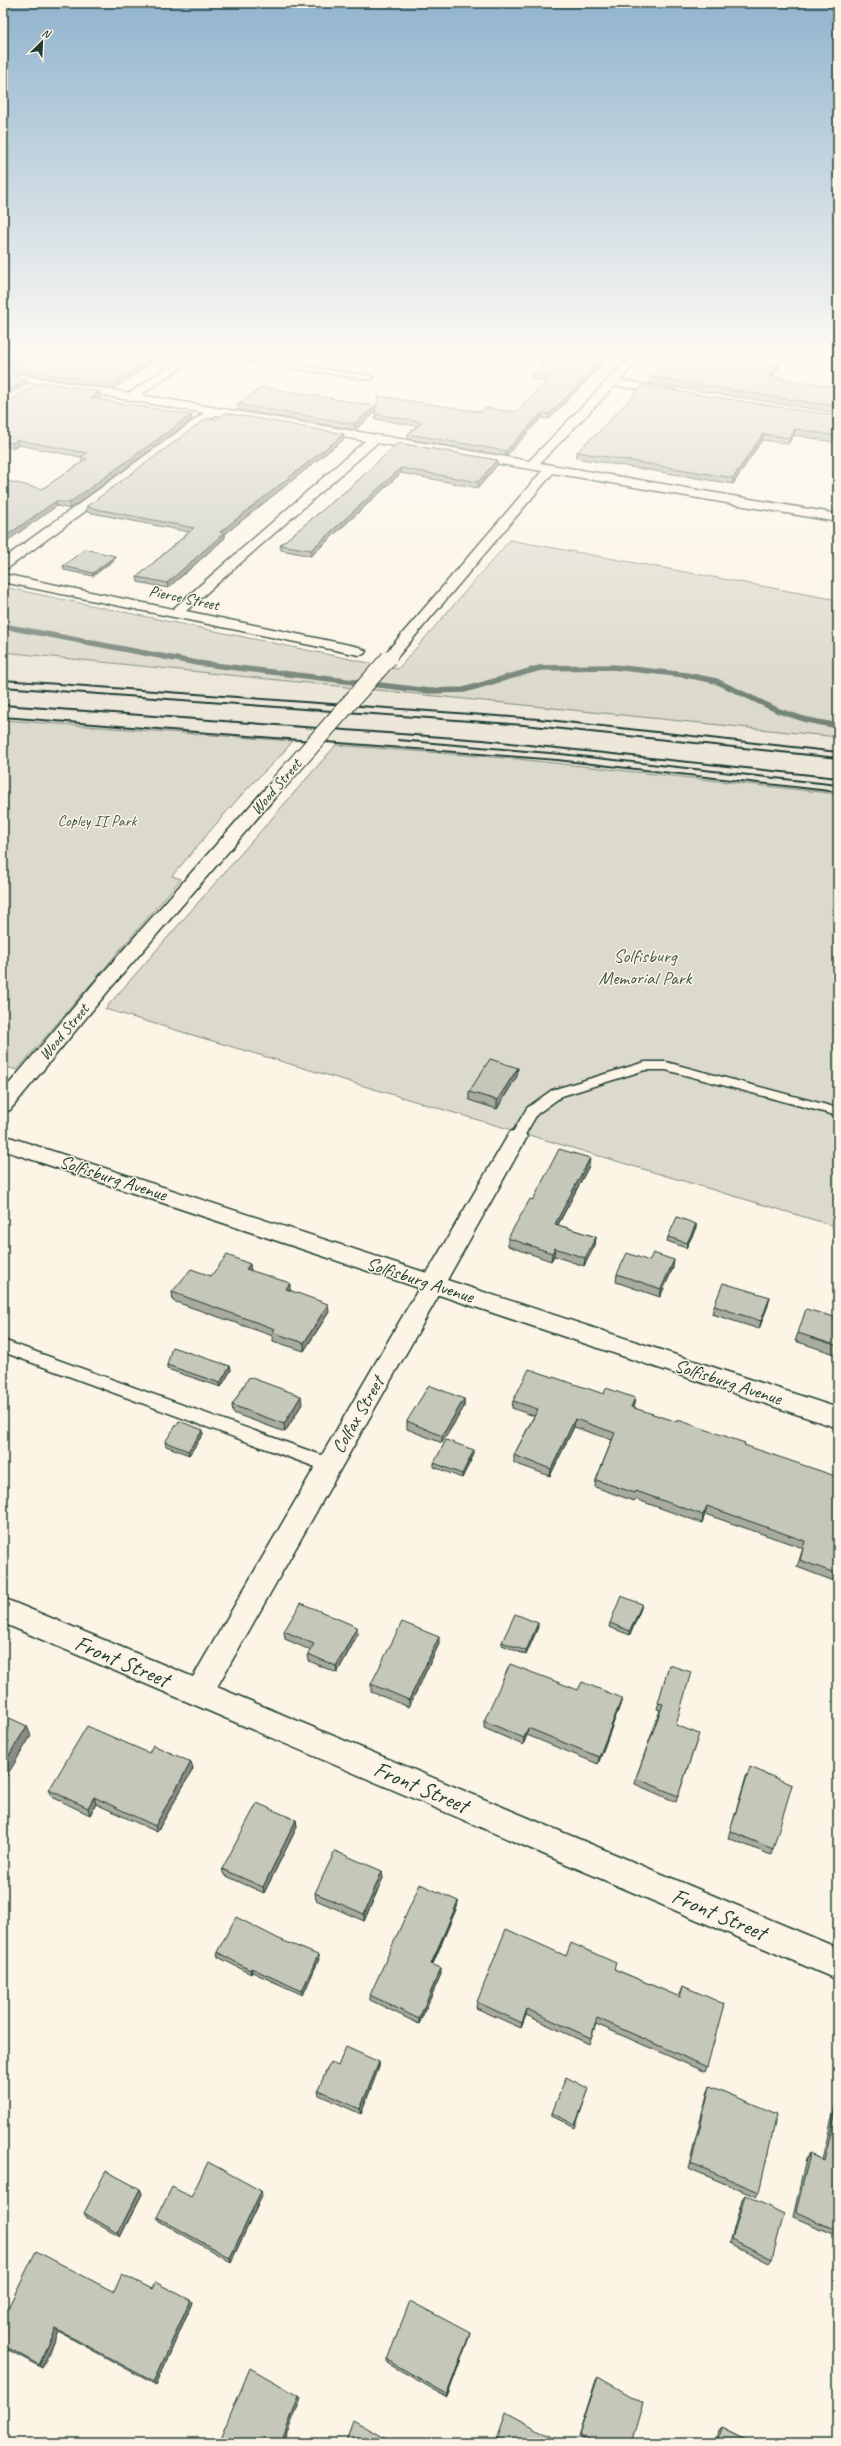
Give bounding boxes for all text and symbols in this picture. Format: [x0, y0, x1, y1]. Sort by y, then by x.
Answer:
north arrow [22, 22, 62, 62]
text: N [40, 25, 54, 42]
street label: Pierce Street [147, 581, 222, 615]
street label: Wood Street [246, 754, 307, 819]
park label: Copley II Park [58, 811, 138, 831]
park label: Solfisburg Memorial Park [599, 944, 693, 990]
street label: Wood Street [35, 998, 94, 1064]
street label: Solfisburg Avenue [56, 1149, 171, 1207]
street label: Solfisburg Avenue [363, 1251, 478, 1309]
street label: Solfisburg Avenue [671, 1353, 786, 1411]
street label: Colfax Street [326, 1370, 391, 1458]
street label: Front Street [70, 1628, 177, 1695]
street label: Front Street [369, 1754, 476, 1821]
street label: Front Street [667, 1881, 774, 1948]

